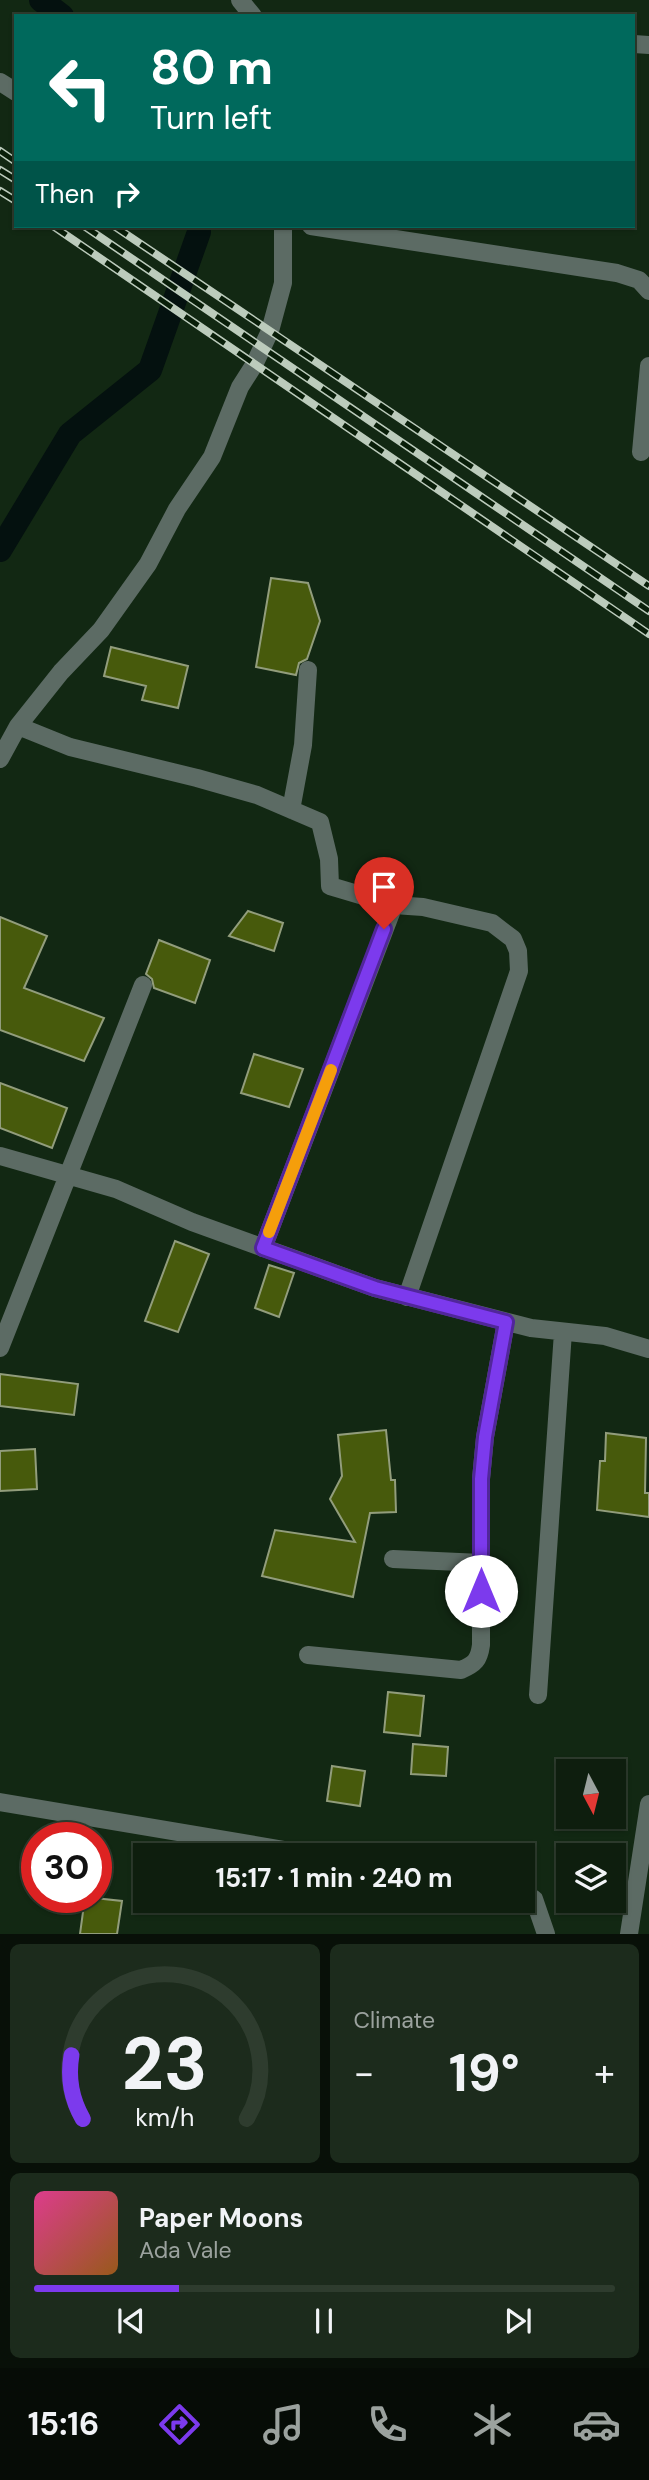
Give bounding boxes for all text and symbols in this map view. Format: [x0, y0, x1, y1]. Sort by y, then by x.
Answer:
text: 80 m [150, 35, 273, 99]
icon: left [35, 42, 126, 133]
text: Turn left [150, 97, 272, 139]
icon: right [108, 175, 146, 213]
text: Then [35, 177, 94, 211]
pin [354, 857, 414, 929]
icon: arrive [365, 868, 403, 906]
position arrow [444, 1554, 518, 1628]
north arrow [556, 1759, 626, 1829]
map controls [556, 1759, 626, 1913]
speed limit sign: 30 [21, 1822, 112, 1913]
button: layers [556, 1843, 626, 1913]
text: 15:17 · 1 min · 240 m [215, 1861, 453, 1895]
text: Climate [354, 2005, 435, 2035]
text: 23 [122, 2018, 208, 2113]
text: 19° [449, 2039, 520, 2107]
text: − [354, 2048, 374, 2098]
text: + [594, 2048, 615, 2098]
text: km/h [135, 2101, 194, 2134]
text: Paper Moons [139, 2201, 303, 2235]
text: Ada Vale [139, 2235, 232, 2265]
icon: previous [112, 2302, 150, 2340]
icon: pause [305, 2302, 343, 2340]
icon: next [499, 2302, 537, 2340]
icon: directions [155, 2400, 204, 2449]
icon: music [259, 2400, 308, 2449]
icon: phone [363, 2400, 412, 2449]
icon: climate [468, 2400, 517, 2449]
icon: car [572, 2400, 621, 2449]
text: 15:16 [28, 2403, 99, 2445]

